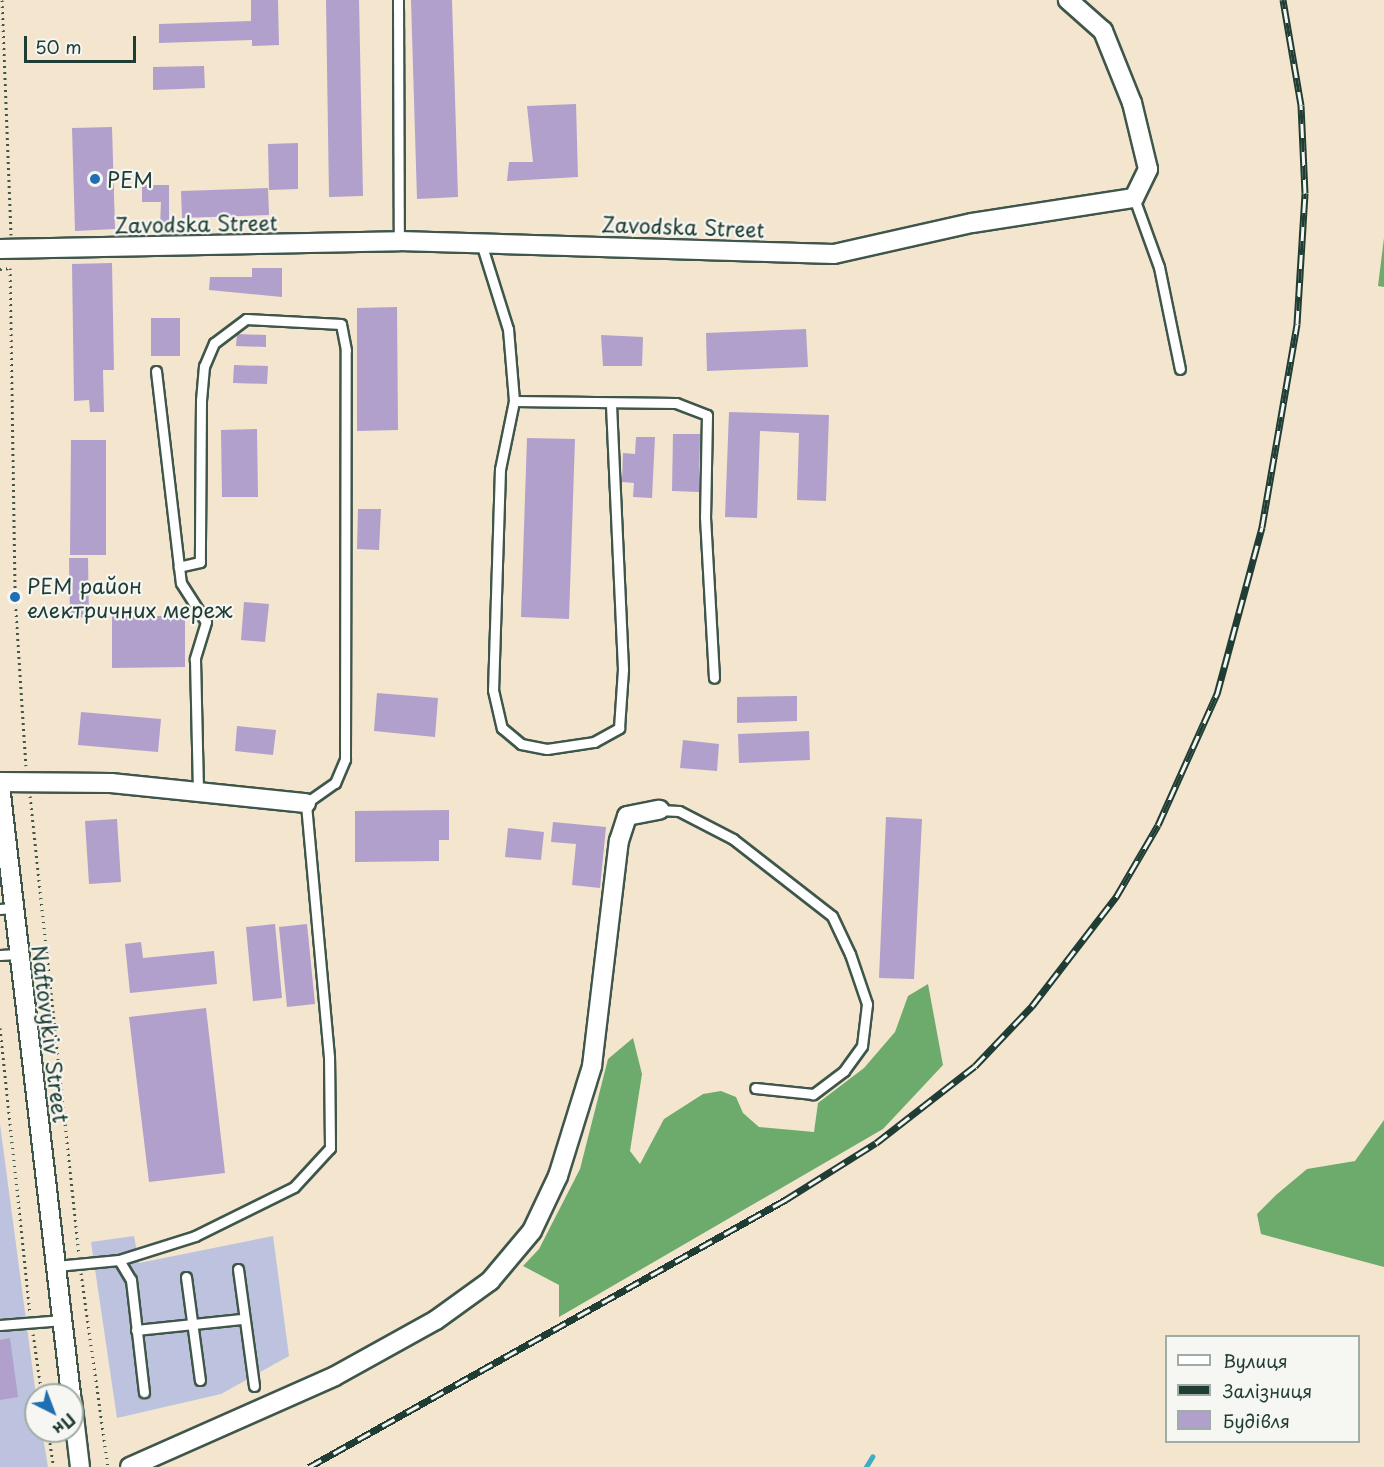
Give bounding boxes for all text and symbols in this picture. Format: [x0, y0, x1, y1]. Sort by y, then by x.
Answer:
scale bar [27, 24, 140, 62]
text: 50 m [35, 33, 82, 60]
place label: РЕМ [107, 166, 153, 192]
marker: РЕМ [88, 172, 102, 186]
street label: Zavodska Street [113, 209, 279, 237]
street label: Zavodska Street [600, 211, 766, 241]
place label: РЕМ район електричних мереж [27, 572, 234, 622]
marker: РЕМ район електричних мереж [8, 590, 22, 604]
street label: Naftovykiv Street [28, 944, 74, 1124]
legend [1165, 1335, 1360, 1443]
text: Вулиця [1223, 1347, 1288, 1374]
text: Залізниця [1223, 1377, 1312, 1404]
north arrow [24, 1383, 84, 1443]
text: Будівля [1223, 1407, 1290, 1434]
text: Пн [48, 1408, 81, 1442]

